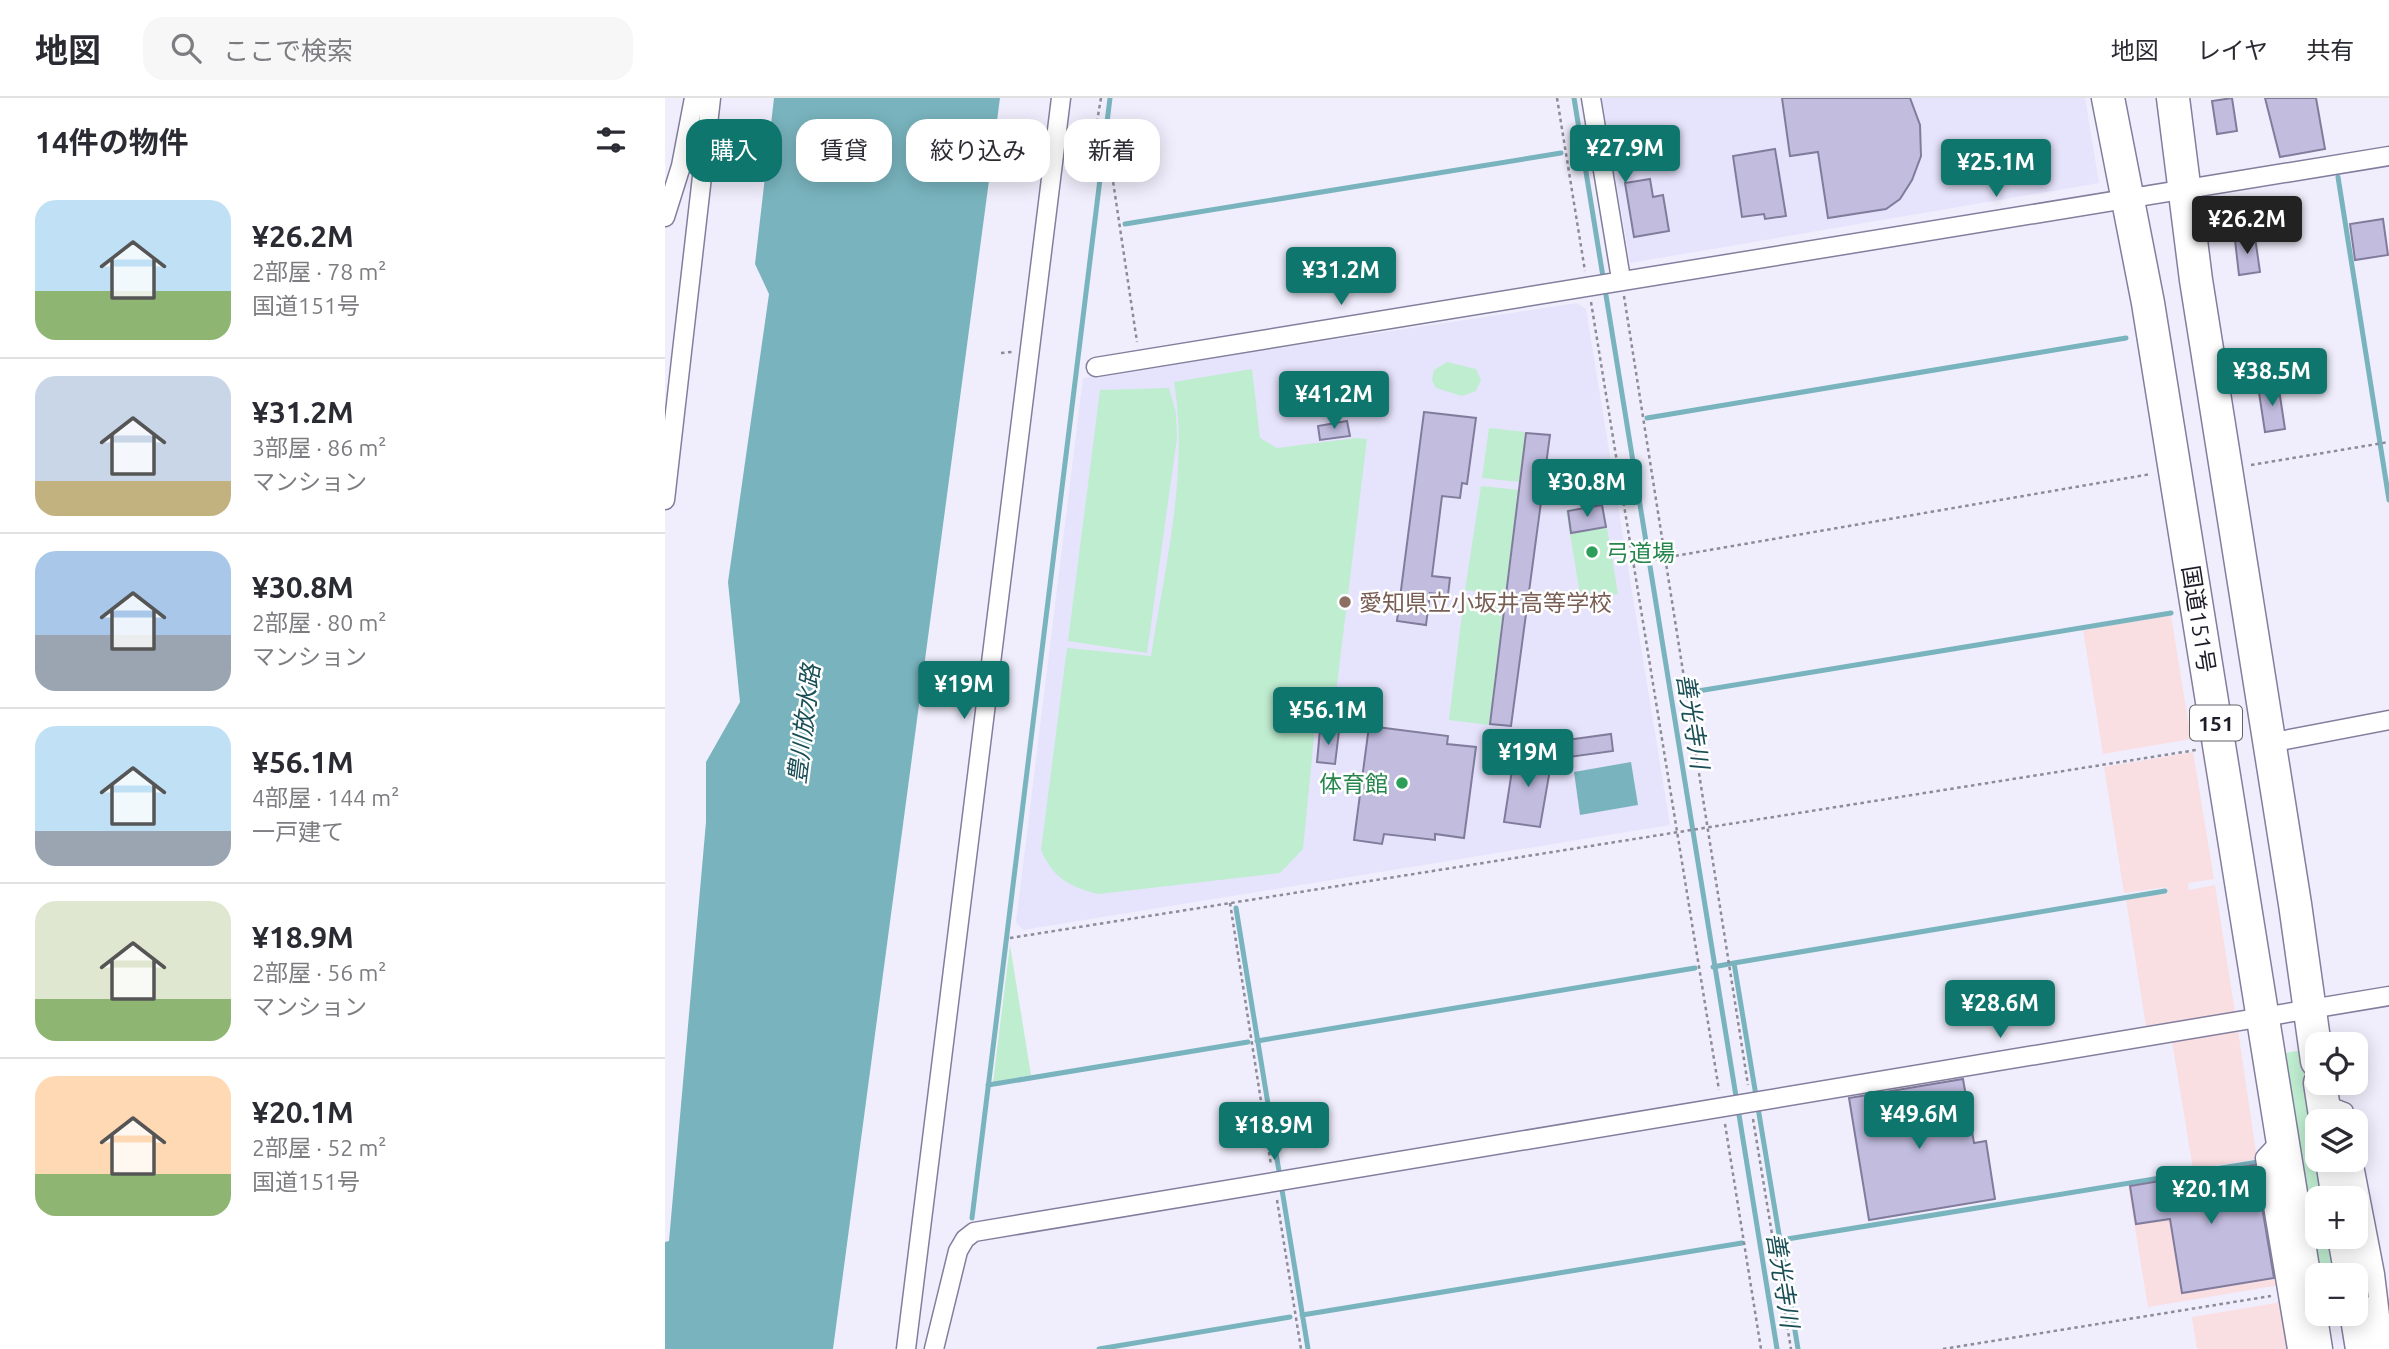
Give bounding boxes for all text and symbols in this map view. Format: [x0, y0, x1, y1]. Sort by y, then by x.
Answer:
search box [143, 17, 633, 80]
icon: search [167, 29, 205, 67]
text: 地図 [35, 31, 101, 68]
text: ここで検索 [223, 36, 353, 65]
text: 地図 [2111, 37, 2159, 64]
text: レイヤ [2197, 37, 2268, 64]
text: 共有 [2306, 37, 2354, 64]
chip: 購入 [686, 119, 782, 182]
chip: 賃貸 [796, 119, 892, 182]
chip: 絞り込み [906, 119, 1050, 182]
chip: 新着 [1064, 119, 1160, 182]
icon: filters [592, 121, 630, 159]
text: 14件の物件 [35, 125, 189, 159]
pin: ¥27.9M [1568, 126, 1682, 185]
text: ¥27.9M [1586, 135, 1664, 160]
pin: ¥25.1M [1939, 140, 2053, 199]
text: ¥25.1M [1957, 149, 2035, 174]
pin: ¥26.2M [2190, 197, 2304, 256]
text: ¥26.2M [2208, 206, 2286, 231]
text: ¥26.2M [252, 219, 354, 253]
icon: home [91, 228, 175, 312]
pin: ¥31.2M [1284, 248, 1398, 307]
text: ¥31.2M [1302, 257, 1380, 282]
text: 2部屋 · 78 m² [252, 259, 386, 284]
text: 国道151号 [252, 293, 360, 318]
pin: ¥38.5M [2215, 348, 2329, 408]
text: ¥38.5M [2233, 358, 2311, 383]
pin: ¥41.2M [1277, 372, 1391, 431]
text: ¥41.2M [1295, 381, 1373, 406]
text: ¥31.2M [252, 395, 354, 429]
icon: home [91, 404, 175, 488]
text: 3部屋 · 86 m² [252, 435, 386, 460]
pin: ¥30.8M [1530, 460, 1644, 519]
text: マンション [252, 469, 367, 494]
text: ¥30.8M [1548, 469, 1626, 494]
place label: 弓道場 [1606, 540, 1675, 565]
marker: 弓道場 [1584, 544, 1600, 560]
street label: 国道151号 [2178, 564, 2220, 674]
text: ¥30.8M [252, 570, 354, 604]
icon: home [91, 579, 175, 663]
place label: 愛知県立小坂井高等学校 [1359, 590, 1612, 615]
marker: 愛知県立小坂井高等学校 [1337, 594, 1353, 610]
text: 2部屋 · 80 m² [252, 610, 386, 635]
text: マンション [252, 644, 367, 669]
water label: 豊川放水路 [783, 661, 825, 785]
pin: ¥19M [923, 662, 1005, 721]
text: ¥19M [934, 671, 994, 696]
water label: 善光寺川 [1672, 671, 1714, 773]
pin: ¥56.1M [1271, 688, 1385, 747]
text: ¥56.1M [1289, 697, 1367, 722]
road number: 151 [2190, 706, 2242, 740]
pin: ¥19M [1487, 730, 1569, 789]
text: ¥19M [1498, 739, 1558, 764]
text: ¥56.1M [252, 745, 354, 779]
icon: home [91, 754, 175, 838]
place label: 体育館 [1319, 771, 1388, 796]
marker: 体育館 [1394, 775, 1410, 791]
text: 4部屋 · 144 m² [252, 785, 399, 810]
text: 一戸建て [252, 819, 344, 844]
text: ¥18.9M [252, 920, 354, 954]
icon: home [91, 929, 175, 1013]
text: 2部屋 · 56 m² [252, 960, 386, 985]
pin: ¥28.6M [1943, 981, 2057, 1040]
text: ¥28.6M [1961, 990, 2039, 1015]
text: マンション [252, 994, 367, 1019]
map controls [2305, 1032, 2368, 1326]
button: locate [2305, 1032, 2368, 1095]
pin: ¥49.6M [1862, 1091, 1976, 1151]
text: ¥20.1M [252, 1095, 354, 1129]
text: ¥49.6M [1880, 1101, 1958, 1126]
pin: ¥18.9M [1217, 1102, 1331, 1162]
icon: home [91, 1104, 175, 1188]
button: layers [2305, 1109, 2368, 1172]
text: ¥18.9M [1235, 1112, 1313, 1137]
text: 2部屋 · 52 m² [252, 1135, 386, 1160]
pin: ¥20.1M [2154, 1166, 2268, 1226]
text: 国道151号 [252, 1169, 360, 1194]
text: ¥20.1M [2172, 1176, 2250, 1201]
button: + [2305, 1186, 2368, 1249]
water label: 善光寺川 [1762, 1230, 1804, 1332]
button: − [2305, 1263, 2368, 1326]

